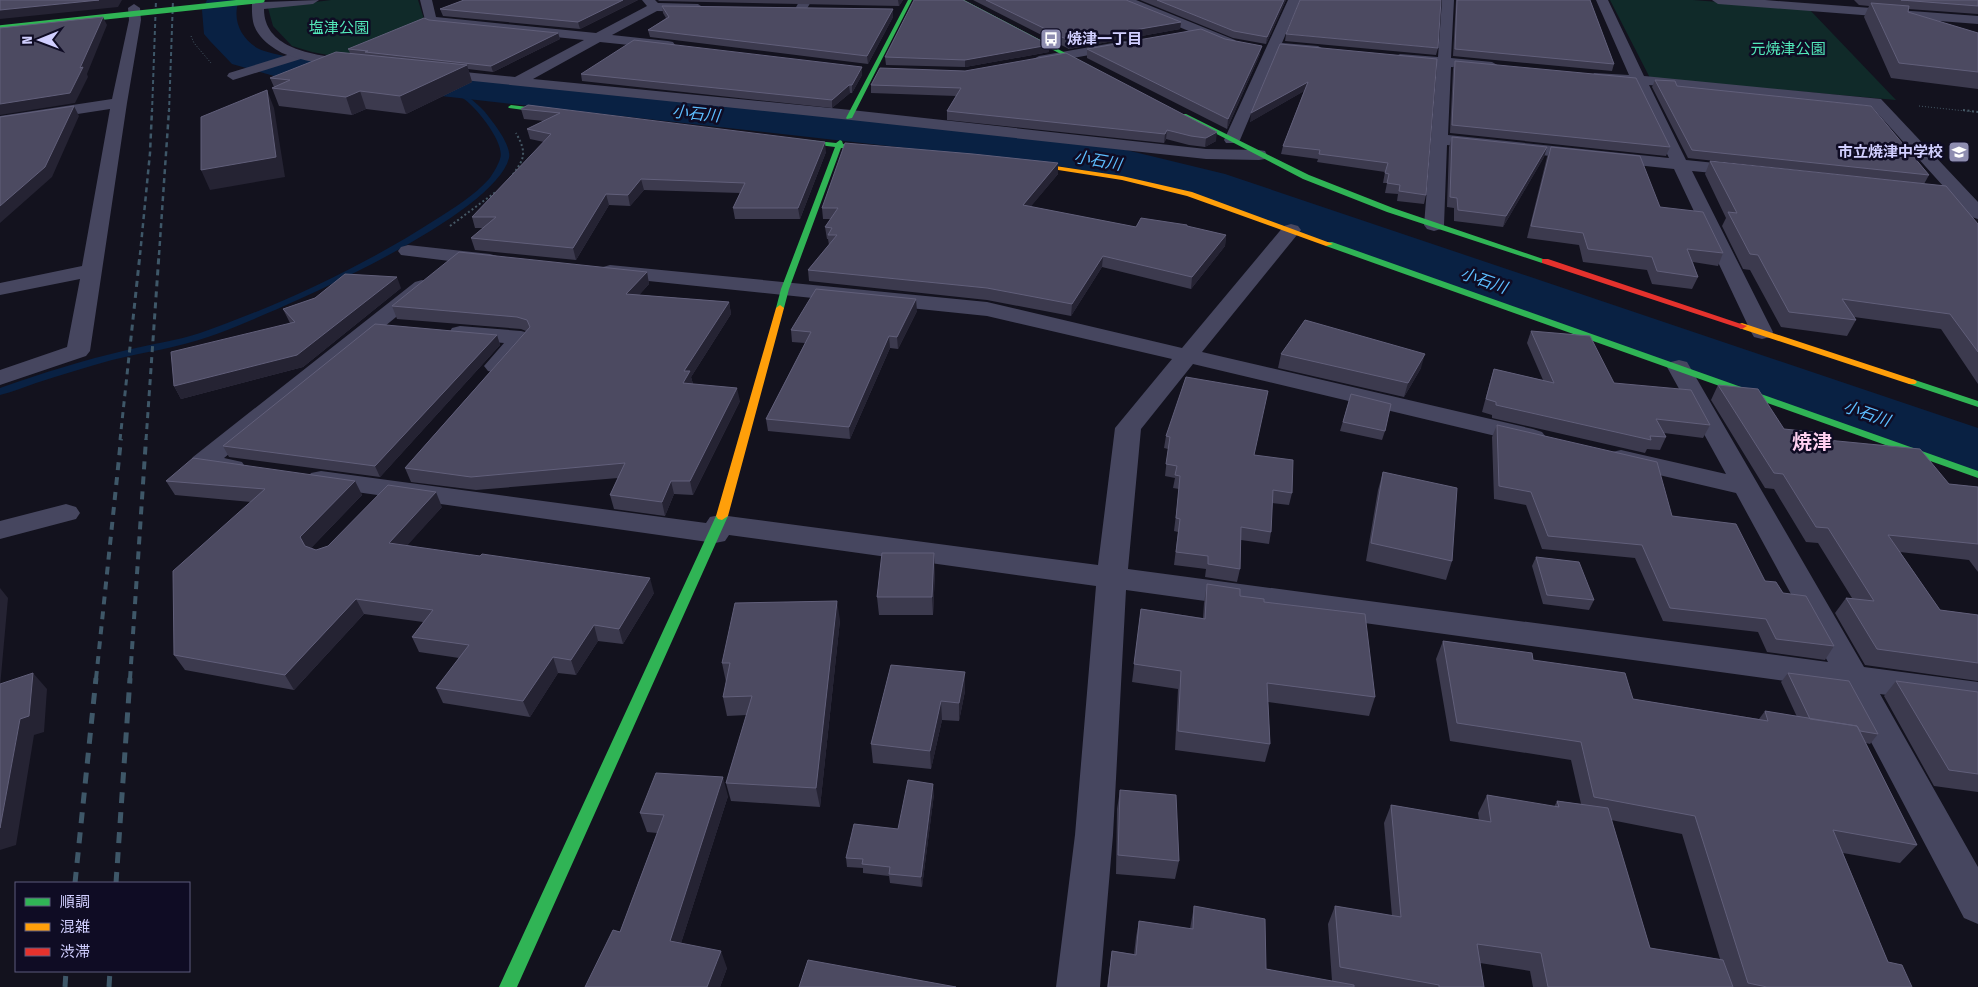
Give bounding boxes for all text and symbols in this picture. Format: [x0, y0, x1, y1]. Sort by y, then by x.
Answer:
north arrow [15, 15, 65, 65]
park label: 塩津公園 [309, 19, 369, 37]
bus stop icon: 焼津一丁目 [1039, 27, 1063, 51]
place label: 焼津一丁目 [1067, 30, 1142, 48]
text: N [19, 36, 36, 45]
park label: 元焼津公園 [1750, 40, 1826, 58]
water label: 小石川 [671, 102, 723, 126]
school or university icon: 市立焼津中学校 [1947, 140, 1971, 164]
place label: 市立焼津中学校 [1838, 143, 1943, 161]
water label: 小石川 [1073, 147, 1125, 174]
water label: 小石川 [1458, 264, 1512, 298]
water label: 小石川 [1841, 397, 1895, 431]
district label: 焼津 [1792, 430, 1832, 454]
legend [15, 882, 190, 972]
text: 順調 [60, 893, 90, 911]
text: 混雑 [60, 918, 90, 936]
text: 渋滞 [60, 943, 90, 961]

